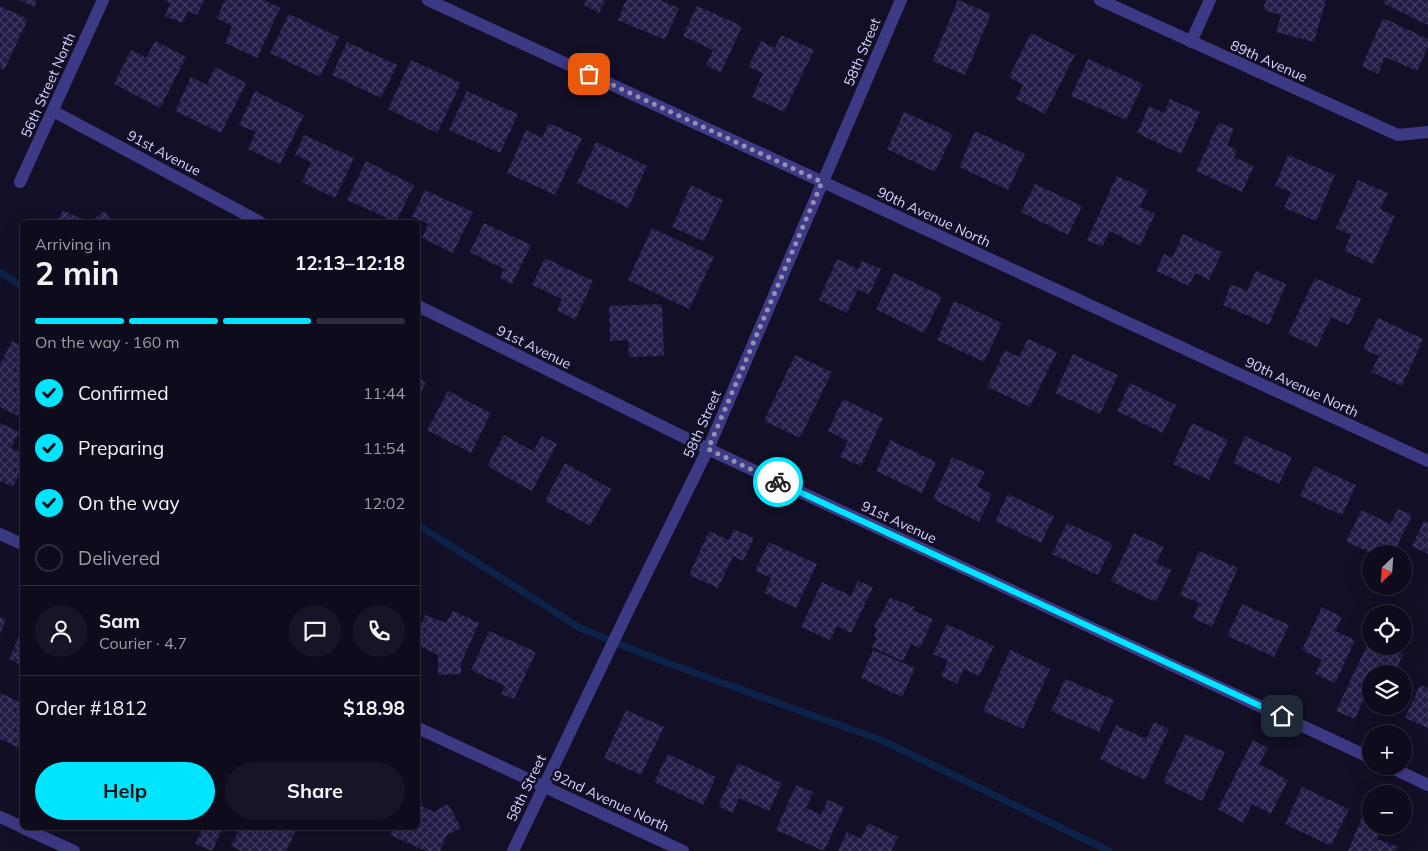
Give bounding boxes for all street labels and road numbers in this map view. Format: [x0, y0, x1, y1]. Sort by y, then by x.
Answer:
street label: 58th Street [840, 15, 884, 89]
street label: 56th Street North [17, 30, 79, 140]
street label: 89th Avenue [1228, 36, 1310, 86]
street label: 91st Avenue [124, 126, 204, 180]
street label: 90th Avenue North [874, 183, 994, 251]
street label: 91st Avenue [494, 321, 574, 373]
street label: 90th Avenue North [1242, 353, 1362, 421]
street label: 58th Street [679, 387, 725, 461]
street label: 91st Avenue [858, 497, 940, 547]
street label: 58th Street [502, 751, 550, 824]
street label: 92nd Avenue North [550, 766, 672, 836]

